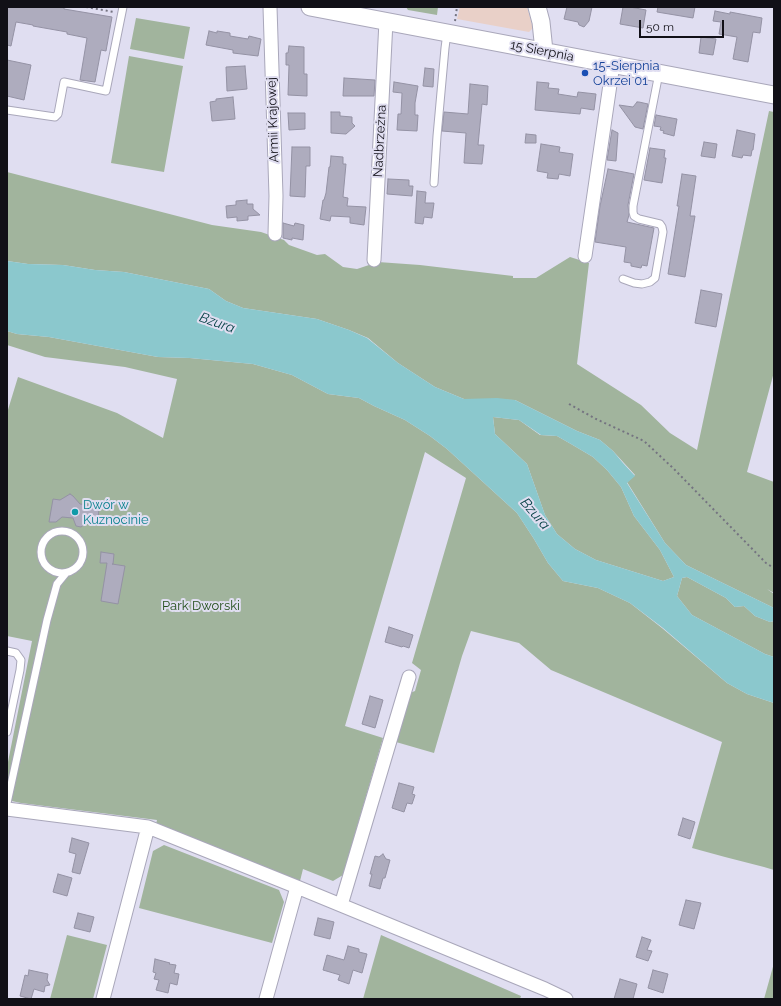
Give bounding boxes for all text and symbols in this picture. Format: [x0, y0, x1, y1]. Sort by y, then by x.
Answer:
scale bar [641, 12, 726, 38]
text: 50 m [646, 20, 674, 34]
street label: 15 Sierpnia [509, 37, 575, 65]
place label: 15-Sierpnia Okrzei 01 [593, 58, 660, 89]
marker: 15-Sierpnia Okrzei 01 [580, 68, 590, 78]
street label: Armii Krajowej [264, 77, 282, 163]
street label: Nadbrzeżna [370, 104, 390, 178]
water label: Bzura [197, 309, 237, 337]
water label: Bzura [517, 495, 553, 533]
place label: Dwór w Kuznocinie [83, 497, 149, 528]
marker: Dwór w Kuznocinie [70, 507, 80, 517]
park label: Park Dworski [162, 598, 240, 614]

